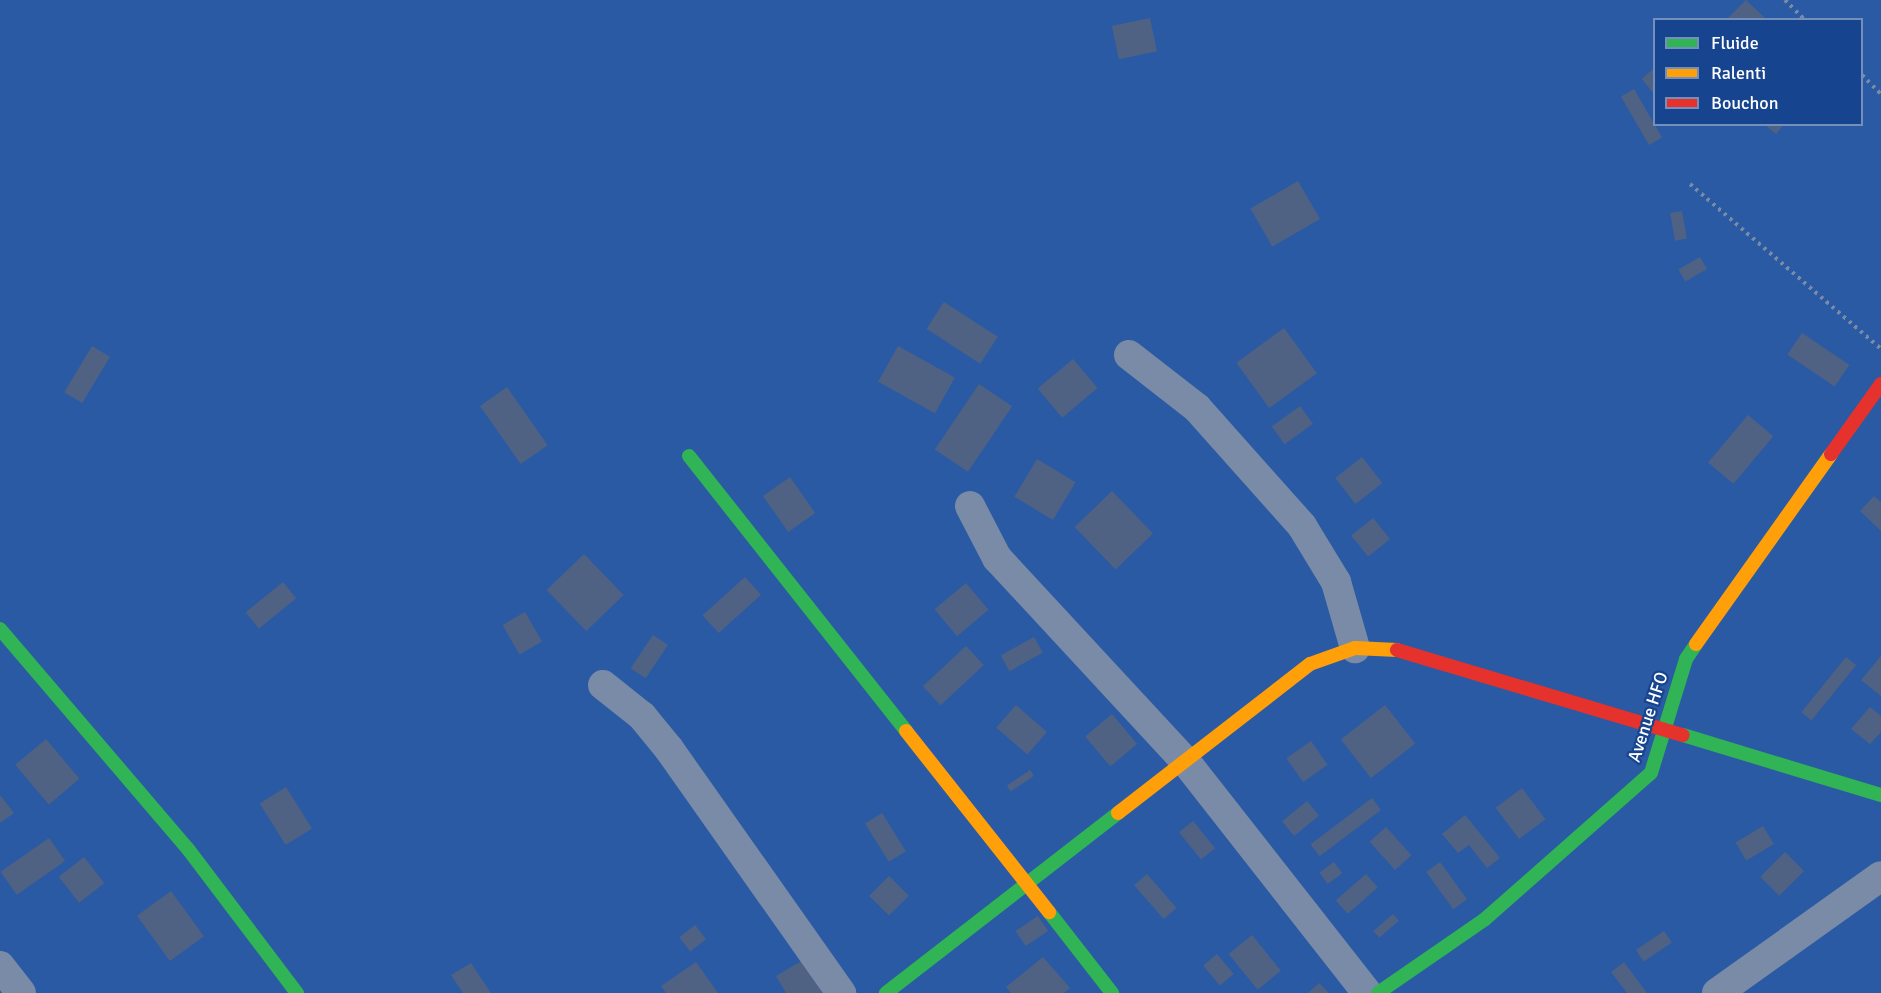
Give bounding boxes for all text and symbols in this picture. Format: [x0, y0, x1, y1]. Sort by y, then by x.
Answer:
legend [1653, 18, 1863, 126]
text: Fluide [1711, 32, 1759, 54]
text: Ralenti [1711, 62, 1766, 84]
text: Bouchon [1711, 92, 1779, 114]
street label: Avenue HFO [1623, 669, 1673, 765]

